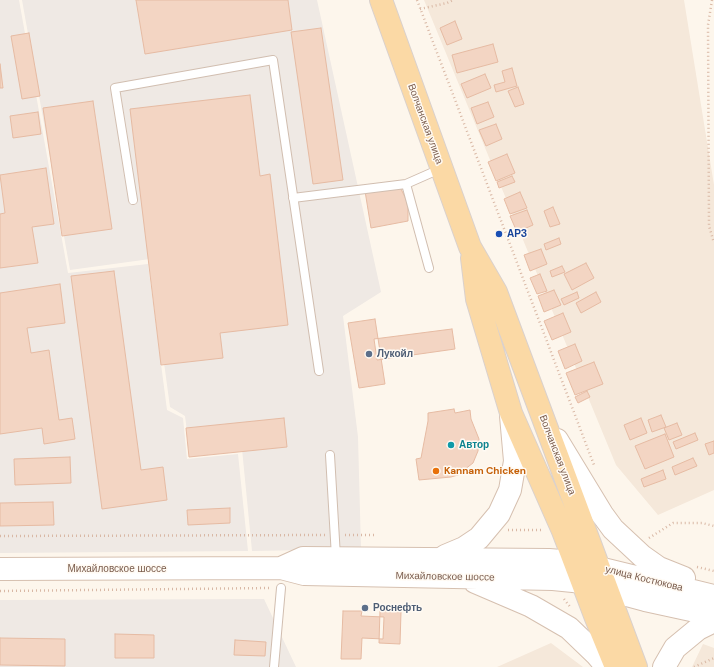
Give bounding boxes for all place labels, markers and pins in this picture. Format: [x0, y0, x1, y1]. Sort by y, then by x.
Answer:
place label: АРЗ [507, 228, 527, 240]
marker: АРЗ [494, 229, 504, 239]
place label: Лукойл [377, 348, 413, 360]
marker: Лукойл [364, 349, 374, 359]
place label: Автор [459, 439, 489, 451]
marker: Автор [446, 440, 456, 450]
place label: Kannam Chicken [444, 465, 526, 477]
marker: Kannam Chicken [431, 466, 441, 476]
place label: Роснефть [373, 602, 422, 614]
marker: Роснефть [360, 603, 370, 613]

